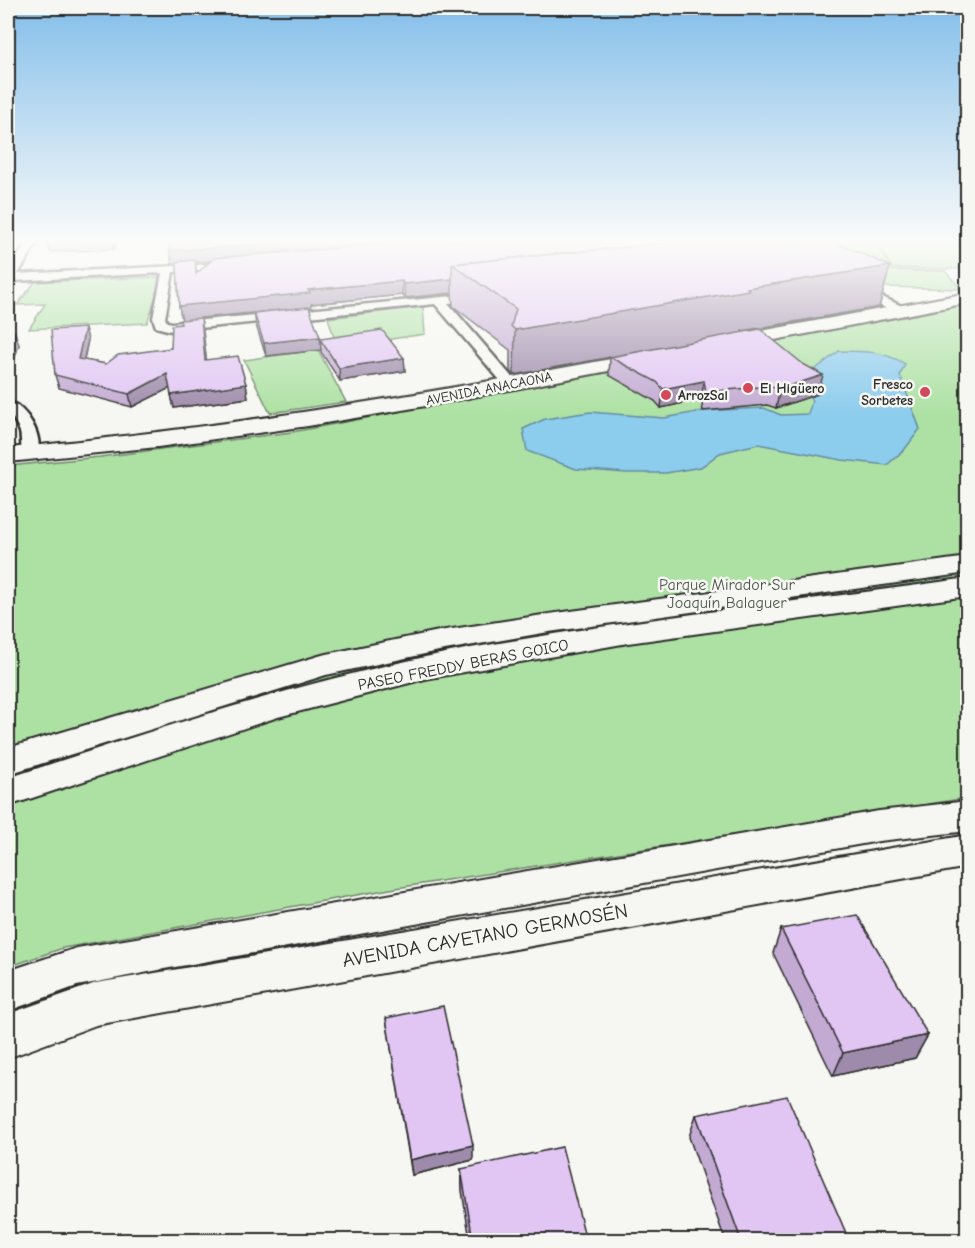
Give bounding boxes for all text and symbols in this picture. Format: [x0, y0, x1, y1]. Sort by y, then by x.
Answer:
street label: AVENIDA ANACAONA [425, 368, 554, 409]
place label: Fresco Sorbetes [861, 376, 913, 409]
place label: El Higüero [760, 380, 824, 397]
marker: El Higüero [741, 381, 755, 395]
marker: Fresco Sorbetes [918, 385, 932, 399]
place label: ArrozSal [678, 387, 728, 404]
marker: ArrozSal [659, 388, 673, 402]
park label: Parque Mirador Sur Joaquín Balaguer [659, 576, 796, 612]
street label: PASEO FREDDY BERAS GOICO [356, 636, 570, 694]
street label: AVENIDA CAYETANO GERMOSÉN [341, 899, 629, 972]

